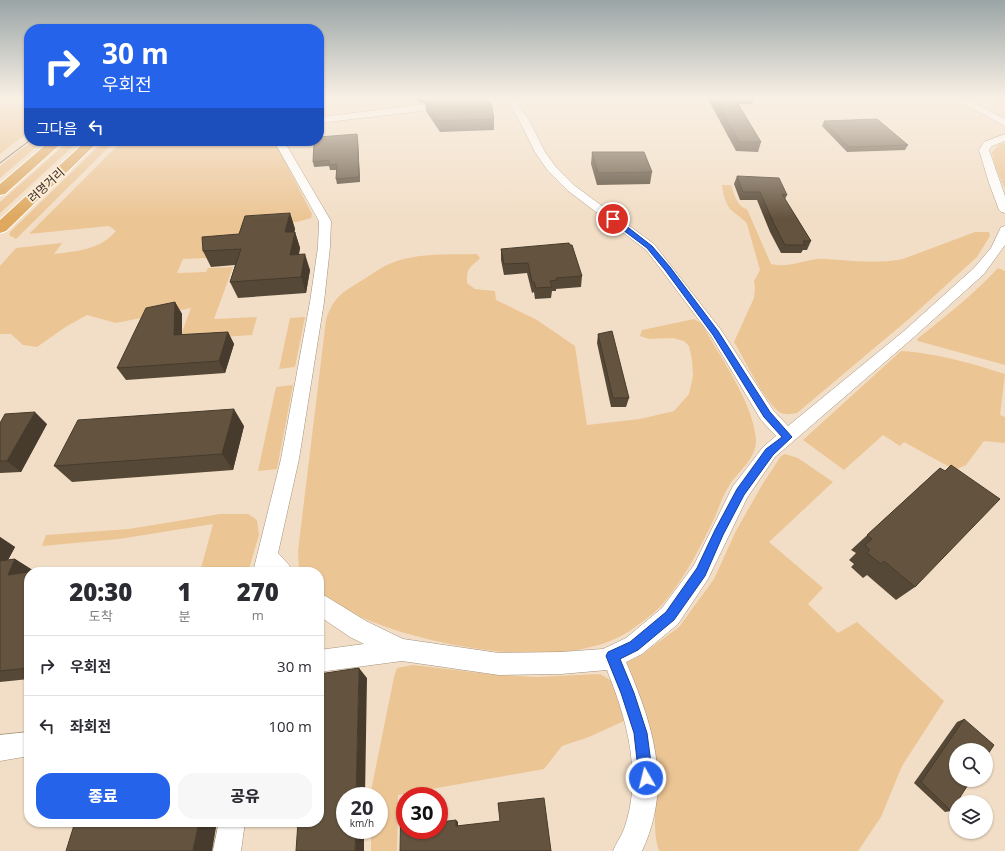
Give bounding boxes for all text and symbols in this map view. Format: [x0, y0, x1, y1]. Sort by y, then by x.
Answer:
text: 30 m [102, 34, 169, 72]
icon: right [36, 40, 88, 92]
text: 우회전 [102, 72, 152, 96]
icon: left [85, 116, 107, 138]
text: 그다음 [36, 118, 77, 138]
street label: 려명거리 [24, 164, 68, 206]
pin [596, 202, 630, 236]
icon: arrive [602, 208, 624, 230]
text: 20:30 [69, 575, 132, 608]
text: 1 [177, 575, 192, 608]
text: 270 [237, 575, 279, 608]
text: m [252, 606, 264, 624]
text: 도착 [89, 607, 113, 625]
text: 분 [179, 607, 190, 625]
icon: right [36, 655, 58, 677]
text: 우회전 [70, 656, 111, 676]
text: 30 m [277, 656, 312, 676]
icon: left [36, 715, 58, 737]
text: 좌회전 [70, 716, 111, 736]
text: 100 m [268, 716, 312, 736]
map controls [949, 743, 993, 839]
button: search [949, 743, 993, 787]
position arrow [625, 757, 667, 799]
button: 종료 [36, 773, 170, 819]
button: 공유 [178, 773, 312, 819]
speed limit sign: 30 [396, 787, 448, 839]
text: 20 [351, 794, 373, 821]
button: layers [949, 795, 993, 839]
text: km/h [350, 816, 374, 830]

